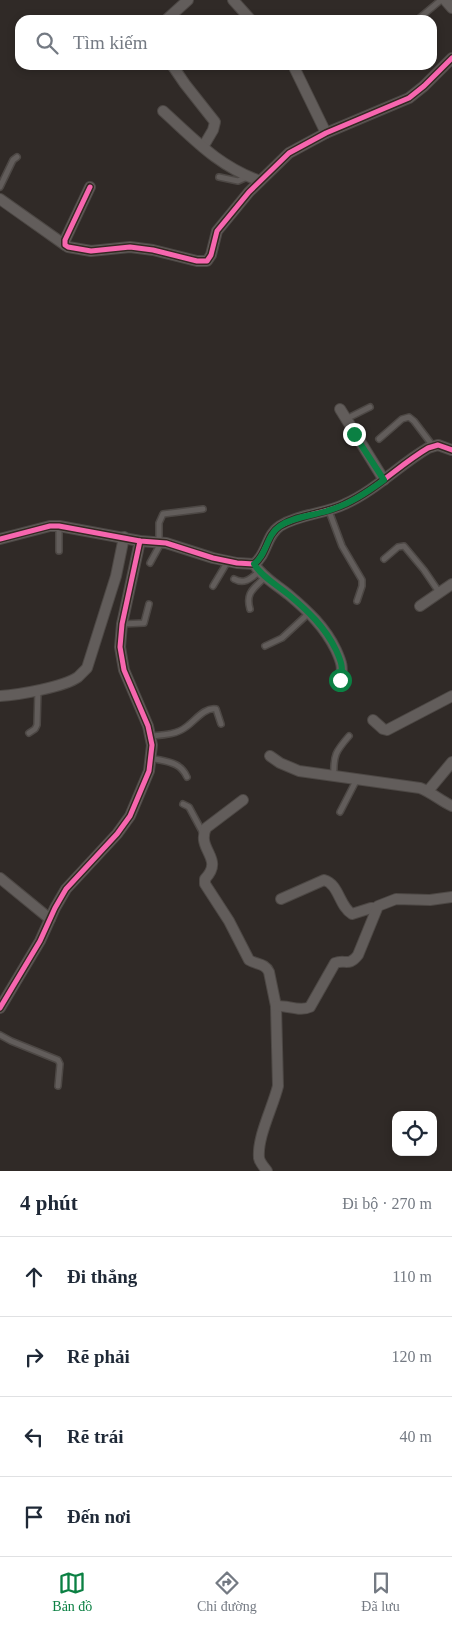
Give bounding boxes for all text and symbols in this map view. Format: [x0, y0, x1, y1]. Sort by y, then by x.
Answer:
search box [15, 15, 437, 70]
icon: search [33, 29, 61, 57]
text: Tìm kiếm [73, 32, 147, 53]
route end [343, 423, 366, 446]
route start [329, 669, 352, 692]
map controls [392, 1111, 437, 1156]
button: locate [392, 1111, 437, 1156]
text: 4 phút [20, 1191, 78, 1215]
text: Đi bộ · 270 m [342, 1195, 432, 1212]
icon: ahead [20, 1263, 48, 1291]
text: Đi thẳng [67, 1266, 137, 1287]
text: 110 m [392, 1268, 432, 1285]
icon: right [20, 1343, 48, 1371]
text: Rẽ phải [67, 1346, 130, 1367]
text: 120 m [392, 1348, 432, 1365]
icon: left [20, 1423, 48, 1451]
text: Rẽ trái [67, 1426, 123, 1447]
text: 40 m [400, 1428, 432, 1445]
icon: arrive [20, 1503, 48, 1531]
text: Đến nơi [67, 1506, 131, 1527]
tab: Bản đồ [52, 1569, 92, 1615]
tab: Chỉ đường [197, 1569, 257, 1615]
tab: Đã lưu [361, 1569, 400, 1615]

